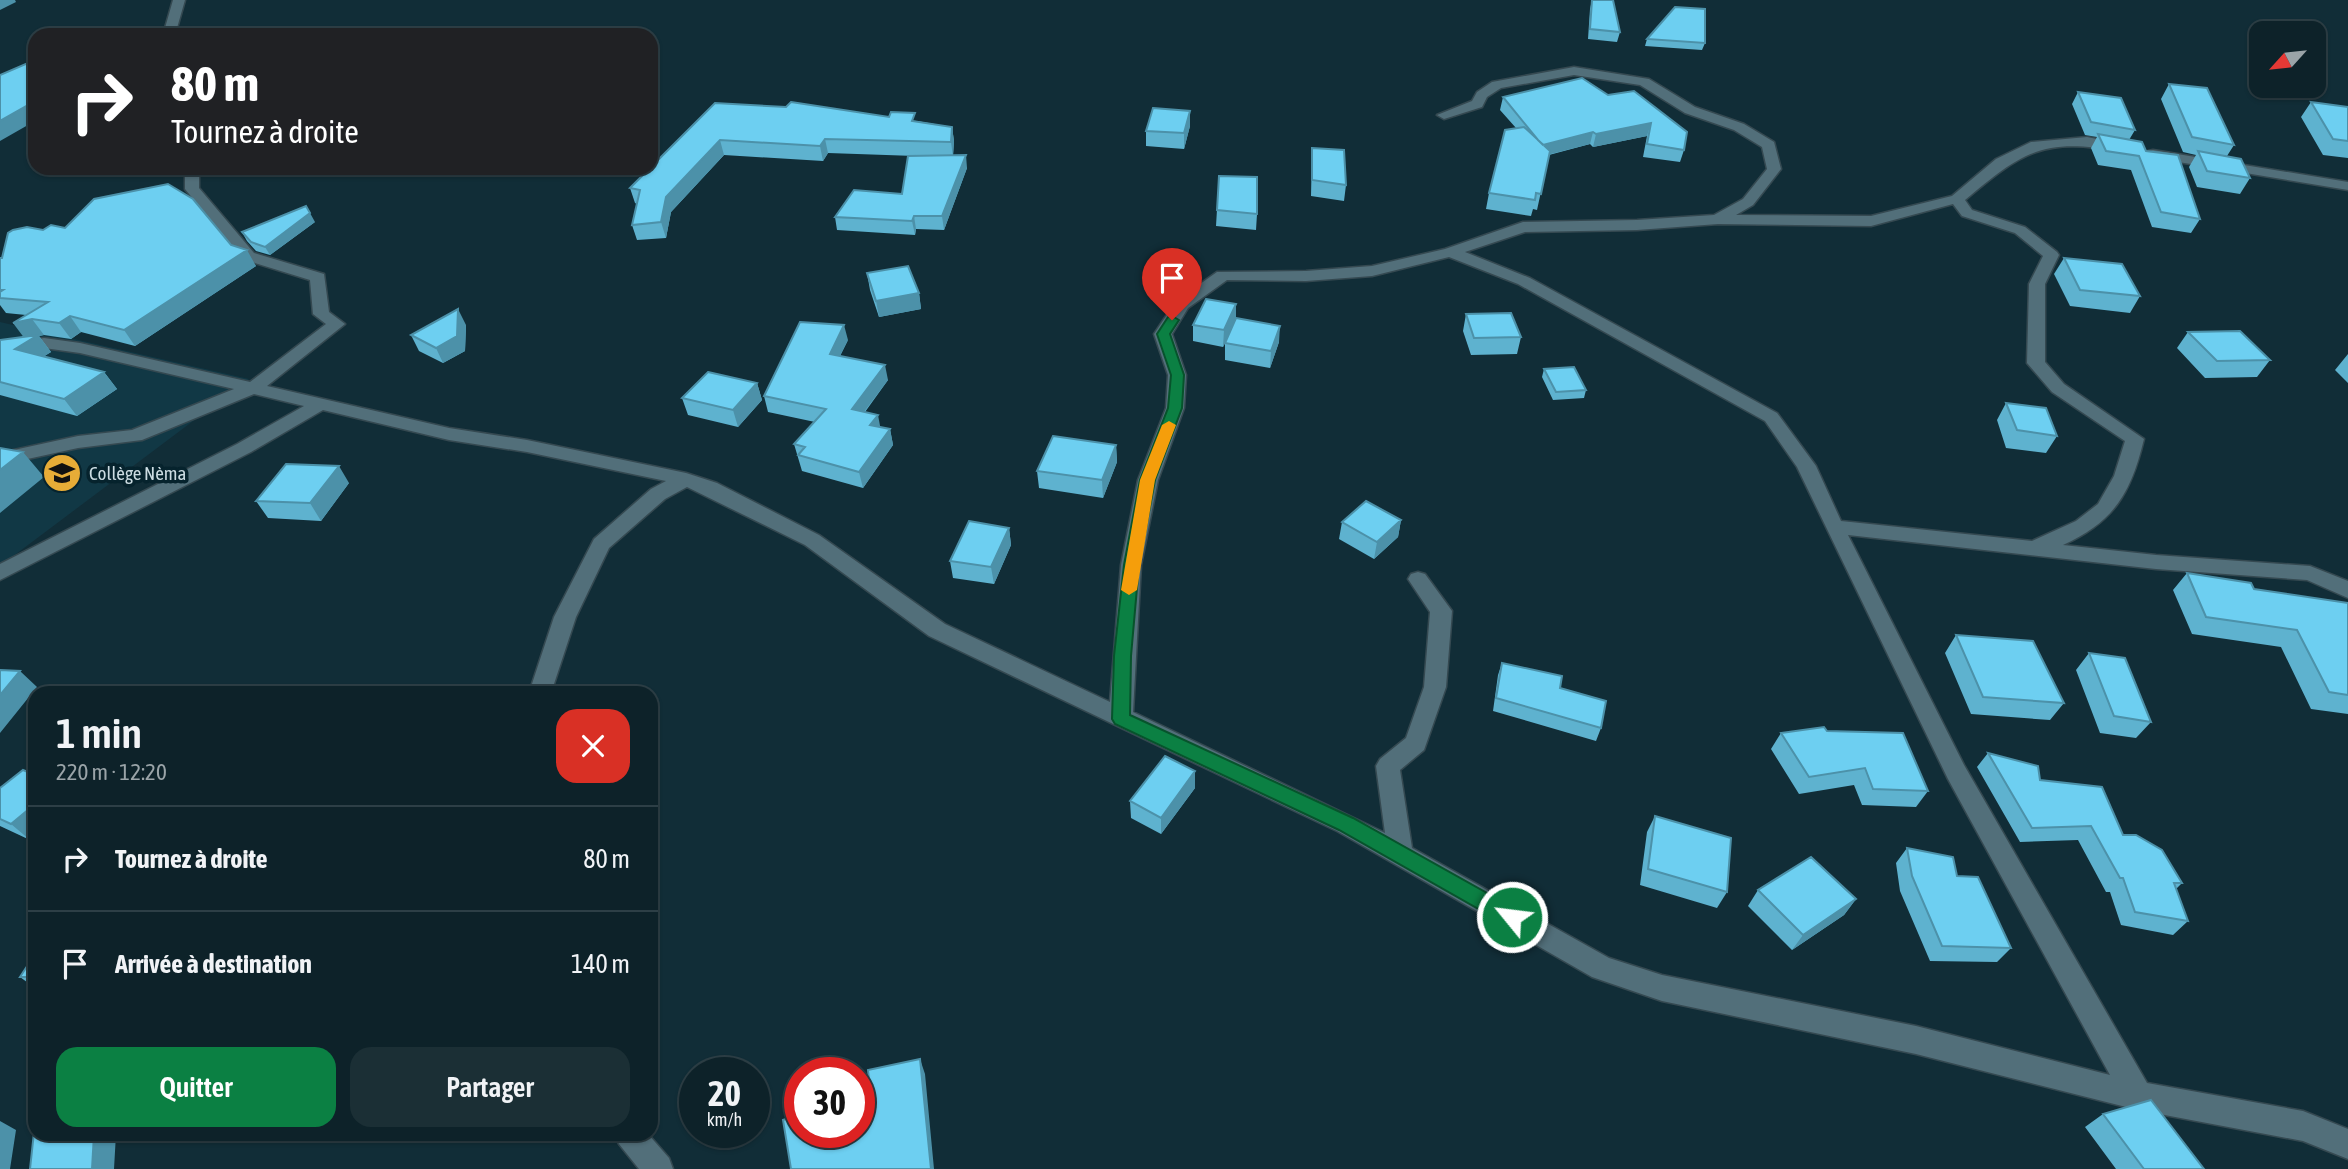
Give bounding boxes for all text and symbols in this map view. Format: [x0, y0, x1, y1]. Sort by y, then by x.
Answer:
north arrow [2249, 21, 2326, 98]
map controls [2249, 21, 2326, 98]
text: 80 m [171, 55, 259, 111]
icon: right [56, 56, 147, 147]
text: Tournez à droite [171, 113, 359, 150]
pin [1142, 248, 1202, 320]
icon: arrive [1153, 259, 1191, 297]
school or university icon: Collège Nèma [41, 452, 83, 494]
place label: Collège Nèma [89, 462, 186, 484]
text: 1 min [56, 709, 142, 757]
button: close [556, 709, 630, 783]
text: 220 m · 12:20 [56, 759, 167, 785]
icon: right [56, 840, 94, 878]
text: Tournez à droite [115, 844, 268, 874]
text: 80 m [583, 844, 630, 874]
position arrow [1475, 880, 1549, 954]
icon: arrive [56, 945, 94, 983]
text: Arrivée à destination [115, 949, 312, 979]
text: 140 m [571, 949, 630, 979]
button: Quitter [56, 1047, 336, 1127]
button: Partager [350, 1047, 630, 1127]
speed limit sign: 30 [784, 1057, 875, 1148]
text: 20 [708, 1073, 741, 1113]
text: km/h [707, 1109, 742, 1130]

